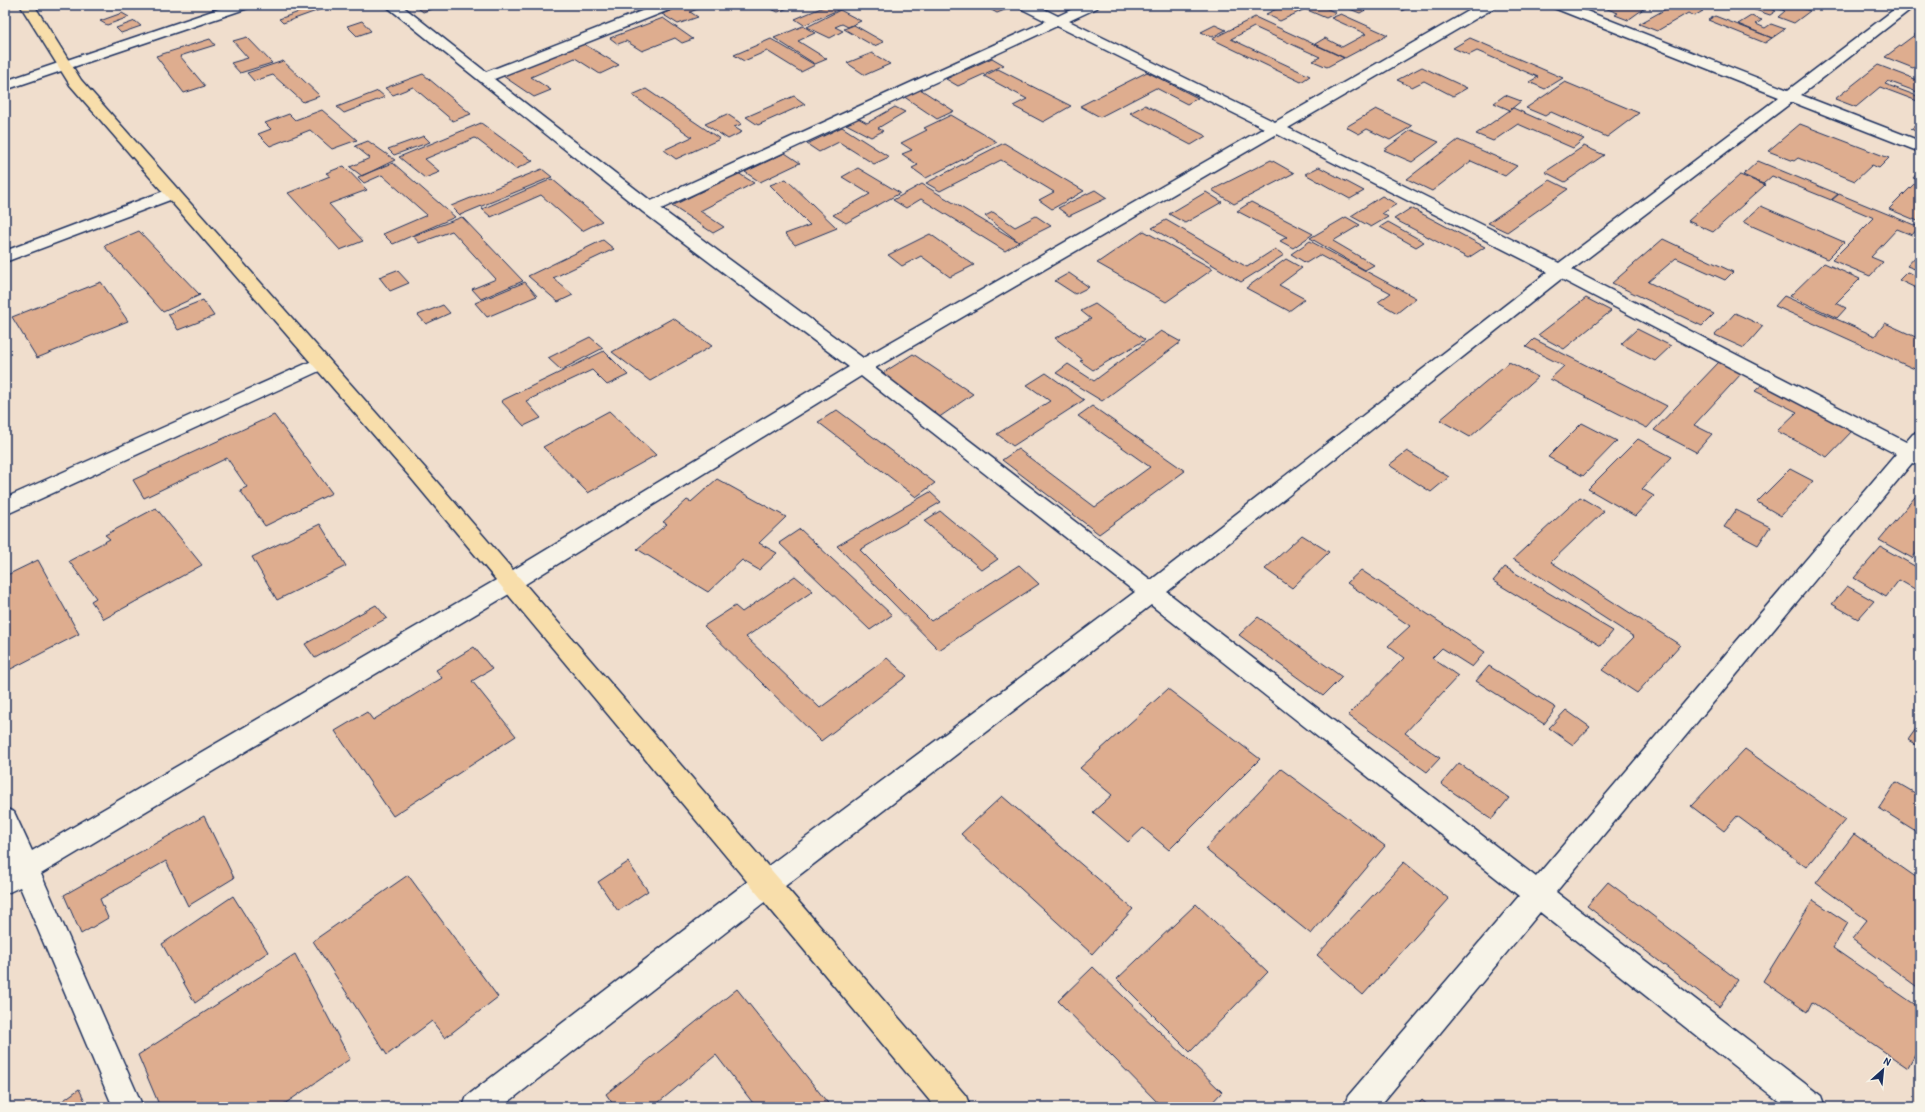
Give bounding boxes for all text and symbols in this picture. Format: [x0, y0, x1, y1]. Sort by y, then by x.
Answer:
north arrow [1863, 1050, 1903, 1090]
text: N [1882, 1054, 1893, 1069]

